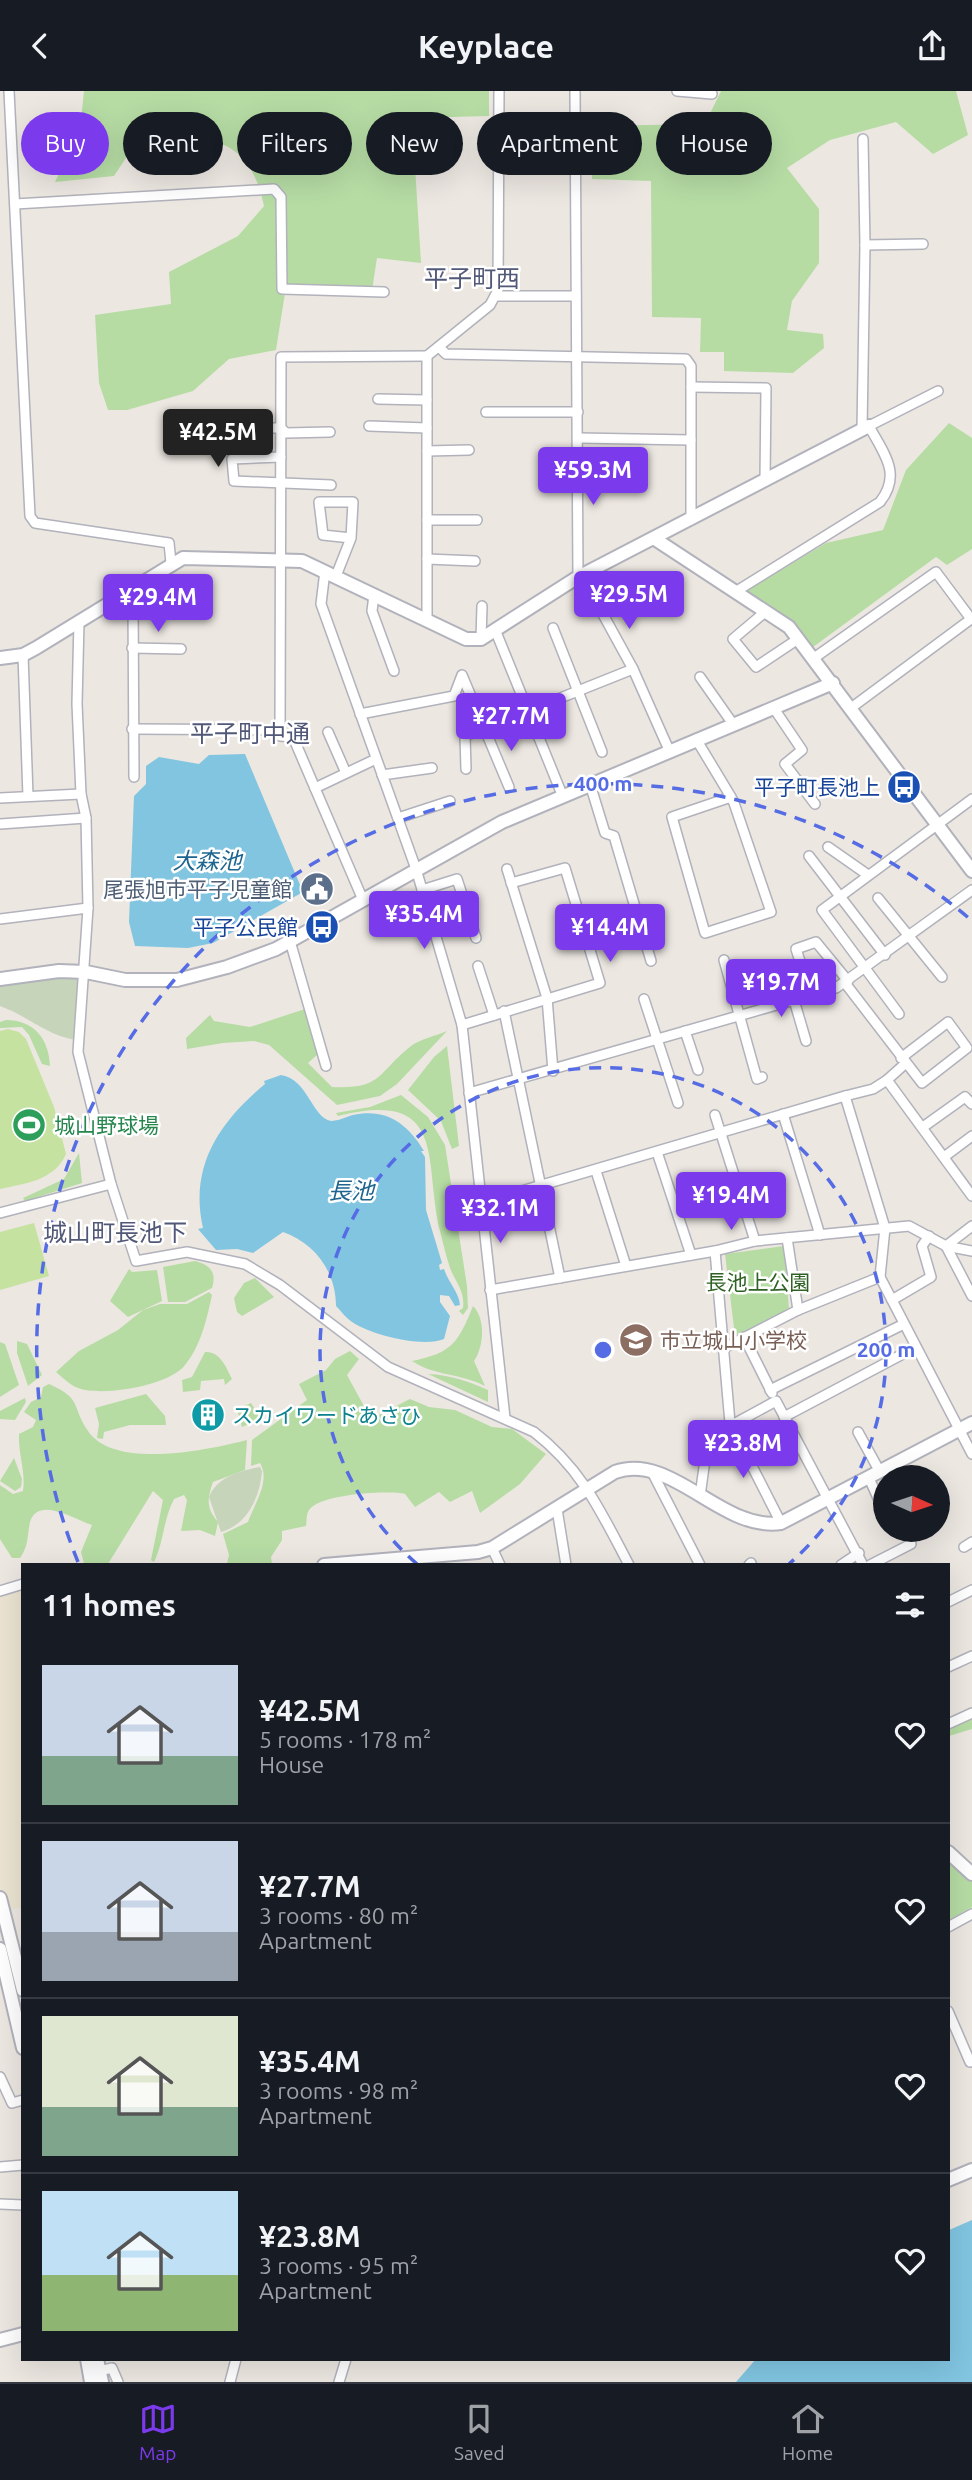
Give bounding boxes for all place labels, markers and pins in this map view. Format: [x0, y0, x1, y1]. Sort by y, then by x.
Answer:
pin: ¥42.5M [161, 409, 275, 469]
pin: ¥59.3M [536, 447, 650, 507]
pin: ¥29.5M [572, 571, 686, 631]
pin: ¥29.4M [101, 575, 215, 634]
pin: ¥27.7M [454, 693, 568, 753]
bus stop icon: 平子町長池上 [885, 768, 923, 806]
place label: 平子町長池上 [754, 775, 880, 799]
public building icon: 尾張旭市平子児童館 [298, 870, 336, 908]
place label: 尾張旭市平子児童館 [103, 877, 292, 901]
pin: ¥35.4M [367, 891, 481, 951]
pin: ¥14.4M [553, 905, 667, 964]
bus stop icon: 平子公民館 [303, 908, 341, 946]
place label: 平子公民館 [193, 915, 298, 939]
pin: ¥19.7M [724, 960, 838, 1019]
sports icon: 城山野球場 [10, 1106, 48, 1144]
place label: 城山野球場 [54, 1113, 159, 1137]
pin: ¥19.4M [674, 1173, 788, 1232]
pin: ¥32.1M [443, 1185, 557, 1245]
school or university icon: 市立城山小学校 [617, 1321, 655, 1359]
place label: 市立城山小学校 [660, 1328, 807, 1352]
centre of rings [591, 1338, 615, 1362]
building icon: スカイワードあさひ [189, 1396, 227, 1434]
place label: スカイワードあさひ [232, 1403, 421, 1427]
pin: ¥23.8M [686, 1421, 800, 1480]

